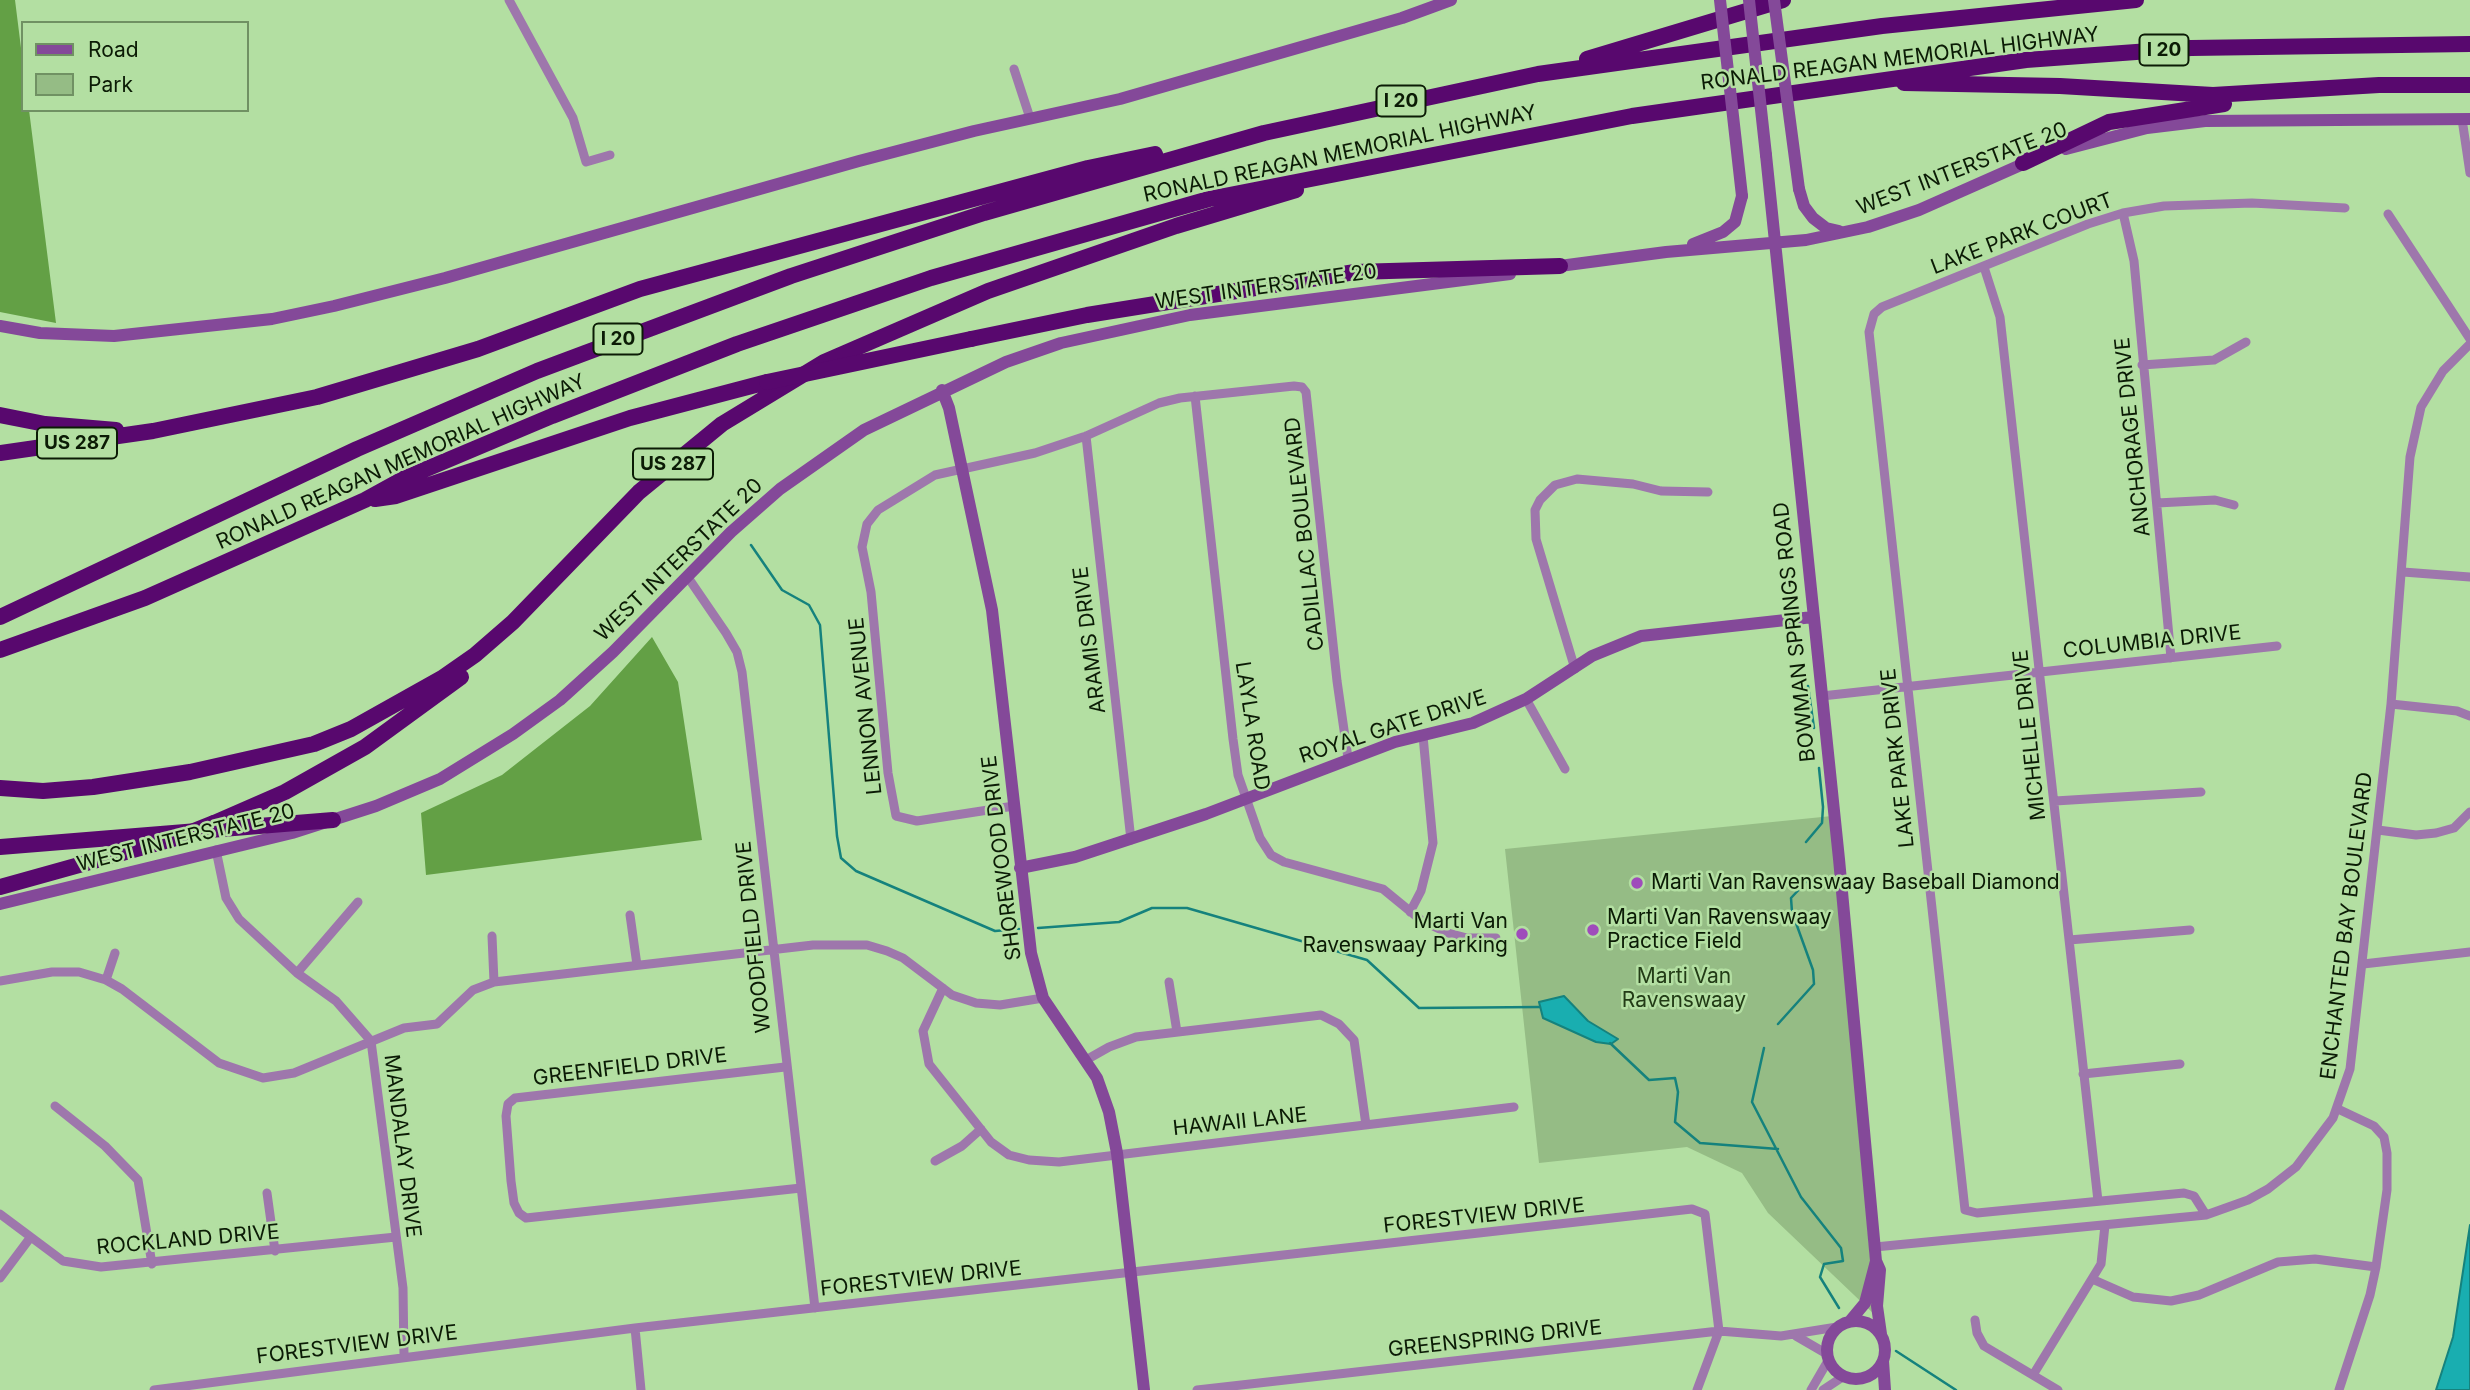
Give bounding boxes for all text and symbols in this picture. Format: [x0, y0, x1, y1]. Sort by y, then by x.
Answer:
legend [21, 21, 248, 112]
street label: RONALD REAGAN MEMORIAL HIGHWAY [1699, 22, 2101, 96]
road number: I 20 [2140, 34, 2188, 66]
text: Road [88, 37, 139, 62]
text: Park [88, 72, 133, 97]
road number: I 20 [1376, 86, 1426, 116]
street label: RONALD REAGAN MEMORIAL HIGHWAY [1141, 100, 1539, 208]
street label: WEST INTERSTATE 20 [1853, 117, 2071, 221]
street label: LAKE PARK COURT [1927, 188, 2117, 280]
street label: WEST INTERSTATE 20 [1154, 259, 1378, 315]
road number: I 20 [594, 324, 642, 354]
street label: ANCHORAGE DRIVE [2110, 336, 2156, 538]
street label: RONALD REAGAN MEMORIAL HIGHWAY [213, 369, 589, 555]
street label: CADILLAC BOULEVARD [1280, 416, 1330, 652]
road number: US 287 [37, 428, 117, 458]
road number: US 287 [633, 449, 713, 480]
street label: WEST INTERSTATE 20 [590, 473, 768, 647]
street label: BOWMAN SPRINGS ROAD [1769, 501, 1821, 763]
street label: ARAMIS DRIVE [1068, 565, 1112, 715]
street label: LENNON AVENUE [844, 616, 888, 796]
street label: COLUMBIA DRIVE [2062, 620, 2242, 664]
street label: MICHELLE DRIVE [2008, 648, 2052, 822]
street label: LAYLA ROAD [1229, 660, 1275, 792]
street label: LAKE PARK DRIVE [1876, 667, 1920, 849]
street label: ROYAL GATE DRIVE [1296, 685, 1490, 769]
street label: SHOREWOOD DRIVE [977, 754, 1027, 962]
street label: ENCHANTED BAY BOULEVARD [2316, 771, 2378, 1081]
street label: WEST INTERSTATE 20 [75, 799, 297, 877]
street label: WOODFIELD DRIVE [731, 840, 777, 1034]
place label: Marti Van Ravenswaay Baseball Diamond [1651, 870, 2060, 896]
marker: Marti Van Ravenswaay Baseball Diamond [1629, 875, 1645, 891]
place label: Marti Van Ravenswaay Practice Field [1607, 905, 1832, 955]
place label: Marti Van Ravenswaay Parking [1302, 909, 1508, 959]
marker: Marti Van Ravenswaay Practice Field [1585, 922, 1601, 938]
marker: Marti Van Ravenswaay Parking [1514, 926, 1530, 942]
park label: Marti Van Ravenswaay [1622, 964, 1746, 1014]
street label: GREENFIELD DRIVE [532, 1043, 728, 1091]
street label: MANDALAY DRIVE [378, 1053, 426, 1239]
street label: HAWAII LANE [1172, 1102, 1308, 1142]
street label: FORESTVIEW DRIVE [1382, 1193, 1586, 1239]
street label: ROCKLAND DRIVE [95, 1219, 281, 1261]
street label: FORESTVIEW DRIVE [819, 1256, 1023, 1302]
street label: GREENSPRING DRIVE [1387, 1315, 1603, 1363]
street label: FORESTVIEW DRIVE [255, 1320, 459, 1370]

